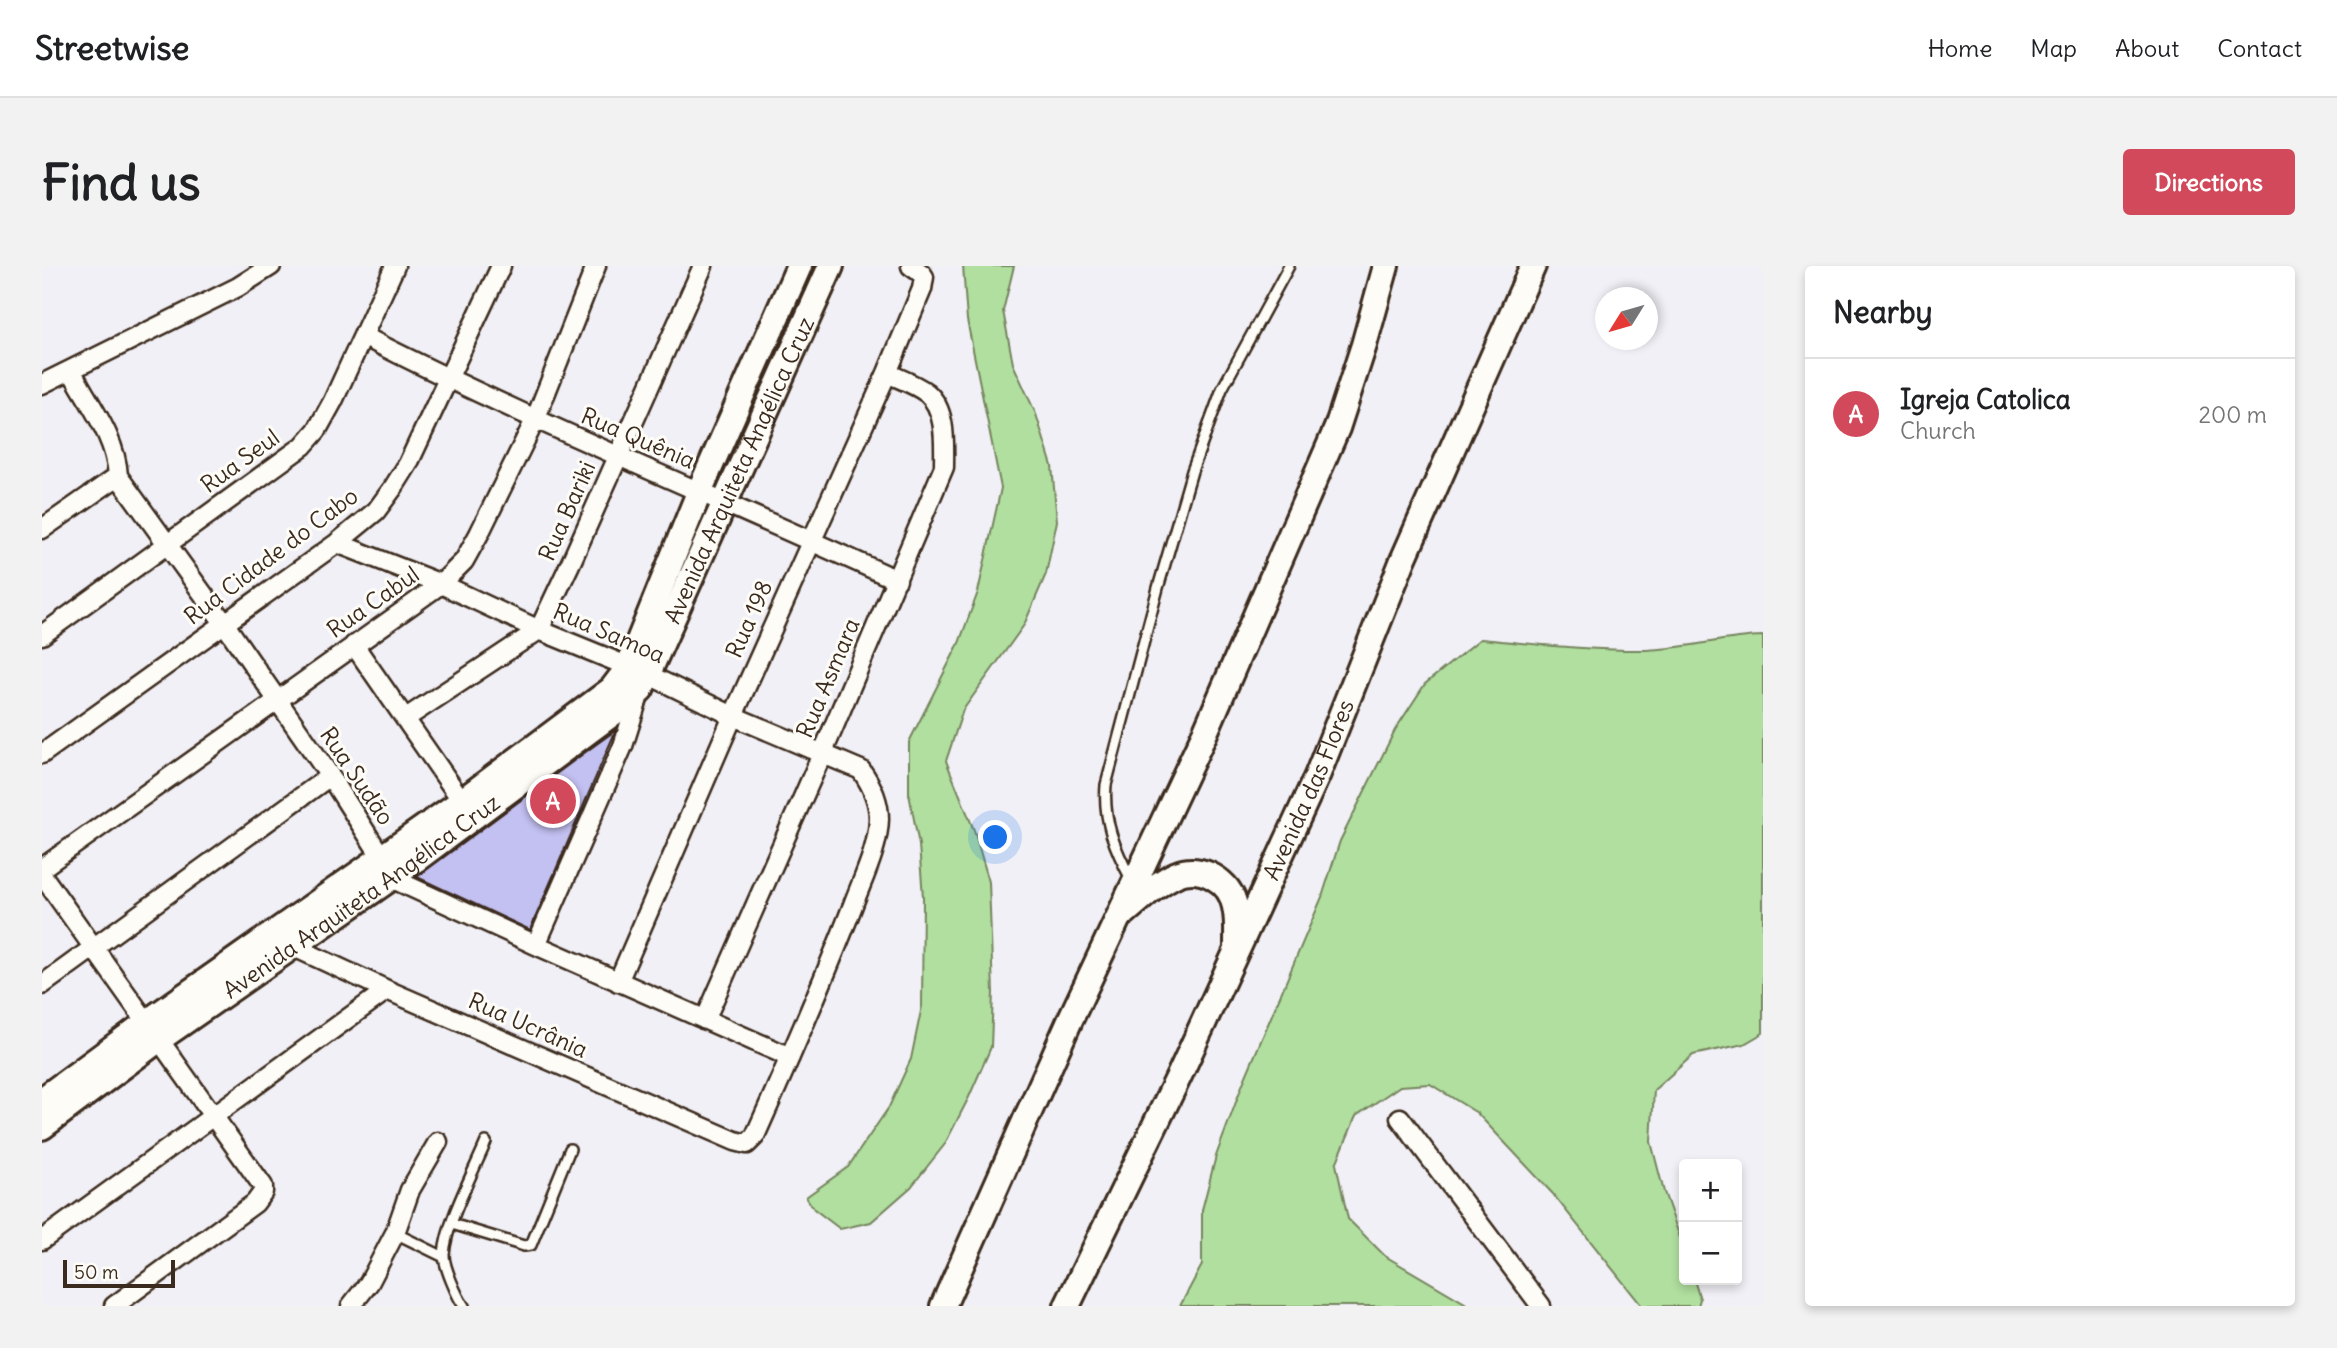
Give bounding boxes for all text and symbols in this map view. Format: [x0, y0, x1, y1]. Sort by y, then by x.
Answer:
text: Streetwise [35, 27, 189, 69]
text: Home [1928, 33, 1992, 63]
text: Map [2030, 33, 2077, 63]
text: About [2115, 33, 2179, 63]
text: Contact [2217, 33, 2302, 63]
button: Directions [2123, 149, 2295, 215]
text: Find us [42, 152, 200, 213]
north arrow [1595, 287, 1658, 350]
text: Nearby [1833, 293, 1933, 331]
street label: Avenida Arquiteta Angélica Cruz [657, 312, 820, 628]
text: Igreja Catolica [1900, 383, 2071, 416]
text: A [1849, 400, 1863, 429]
text: 200 m [2198, 400, 2267, 429]
street label: Rua Quênia [577, 401, 700, 475]
text: Church [1900, 416, 1976, 445]
street label: Rua Seul [195, 422, 285, 499]
street label: Rua Bariki [532, 456, 601, 565]
street label: Rua Cidade do Cabo [178, 481, 363, 630]
street label: Rua Cabul [321, 559, 424, 644]
street label: Rua 198 [719, 575, 778, 662]
street label: Rua Samoa [549, 596, 669, 669]
street label: Rua Asmara [789, 614, 866, 742]
street label: Avenida das Flores [1256, 695, 1360, 885]
street label: Rua Sudão [314, 721, 401, 830]
pin: A [530, 775, 576, 827]
street label: Avenida Arquiteta Angélica Cruz [217, 787, 505, 1004]
your location [978, 820, 1012, 854]
street label: Rua Ucrânia [464, 985, 592, 1064]
map controls [1679, 1159, 1742, 1285]
button: + [1679, 1159, 1742, 1222]
button: − [1679, 1222, 1742, 1285]
scale bar [63, 1257, 175, 1289]
text: 50 m [74, 1260, 119, 1284]

